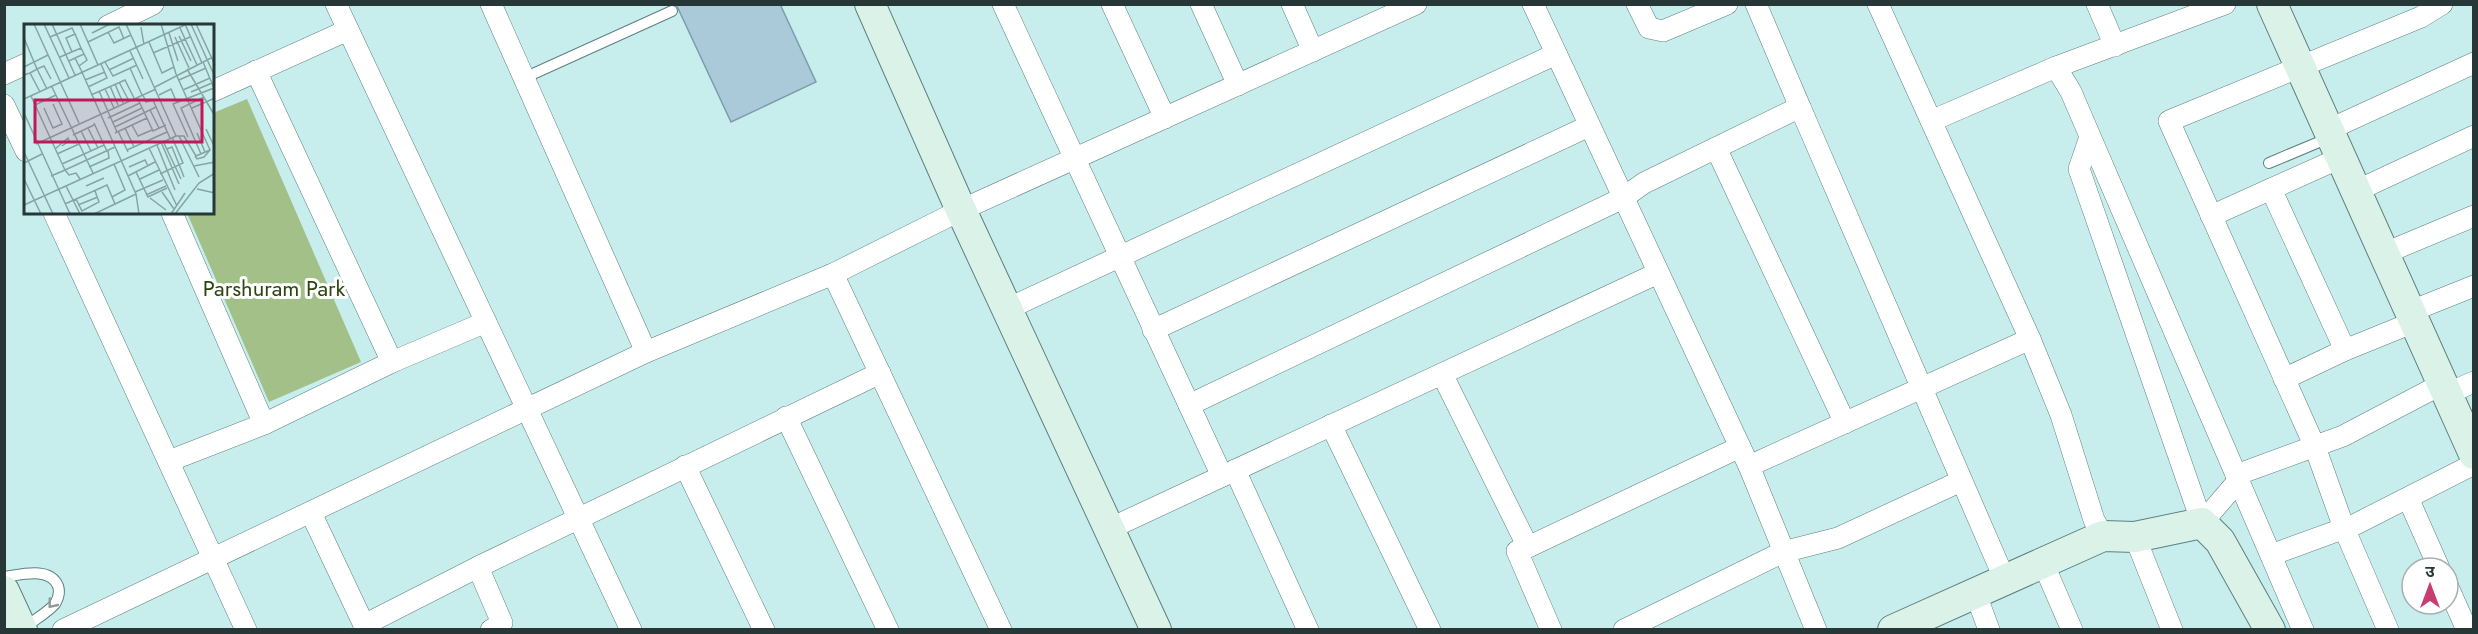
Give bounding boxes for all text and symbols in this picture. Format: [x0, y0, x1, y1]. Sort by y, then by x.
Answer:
inset map [24, 24, 214, 214]
park label: Parshuram Park [203, 272, 346, 304]
north arrow [2400, 556, 2460, 616]
text: उ [2425, 560, 2435, 583]
one-way arrow [48, 597, 59, 608]

